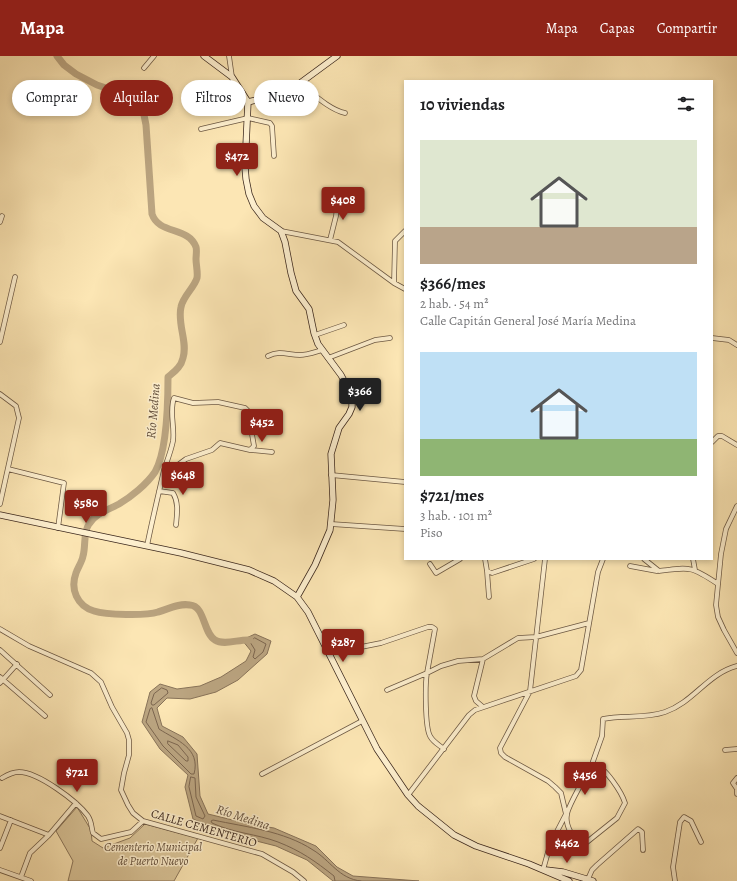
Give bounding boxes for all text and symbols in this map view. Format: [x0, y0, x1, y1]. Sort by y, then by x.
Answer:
text: Mapa [20, 15, 64, 41]
text: Mapa [546, 19, 578, 38]
text: Capas [600, 19, 635, 38]
text: Compartir [657, 19, 717, 38]
chip: Comprar [12, 80, 92, 116]
chip: Alquilar [100, 80, 173, 116]
chip: Filtros [181, 80, 246, 116]
chip: Nuevo [254, 80, 319, 116]
text: 10 viviendas [420, 93, 505, 116]
icon: filters [675, 93, 697, 115]
pin: $472 [213, 143, 261, 177]
text: $472 [225, 147, 249, 164]
icon: home [523, 166, 595, 238]
pin: $408 [319, 187, 367, 221]
text: $408 [331, 191, 355, 208]
text: $366/mes [420, 272, 486, 295]
text: 2 hab. · 54 m² [420, 295, 488, 312]
text: Calle Capitán General José María Medina [420, 312, 636, 329]
pin: $366 [336, 378, 384, 412]
icon: home [523, 378, 595, 450]
text: $366 [348, 382, 372, 399]
water label: Río Medina [142, 383, 164, 439]
pin: $452 [238, 409, 286, 443]
text: $452 [250, 413, 274, 430]
pin: $648 [159, 462, 207, 496]
text: $648 [171, 466, 195, 483]
text: $721/mes [420, 484, 484, 507]
pin: $580 [62, 490, 110, 524]
text: $580 [74, 494, 98, 511]
text: 3 hab. · 101 m² [420, 507, 492, 524]
text: Piso [420, 524, 442, 541]
pin: $287 [319, 629, 367, 663]
text: $287 [331, 633, 355, 650]
pin: $721 [53, 759, 101, 793]
pin: $456 [561, 762, 609, 796]
text: $721 [66, 763, 88, 780]
text: $456 [573, 766, 597, 783]
water label: Río Medina [214, 800, 272, 834]
street label: CALLE CEMENTERIO [149, 805, 259, 851]
pin: $462 [543, 830, 591, 864]
text: $462 [555, 834, 579, 851]
park label: Cementerio Municipal de Puerto Nuevo [104, 839, 202, 869]

